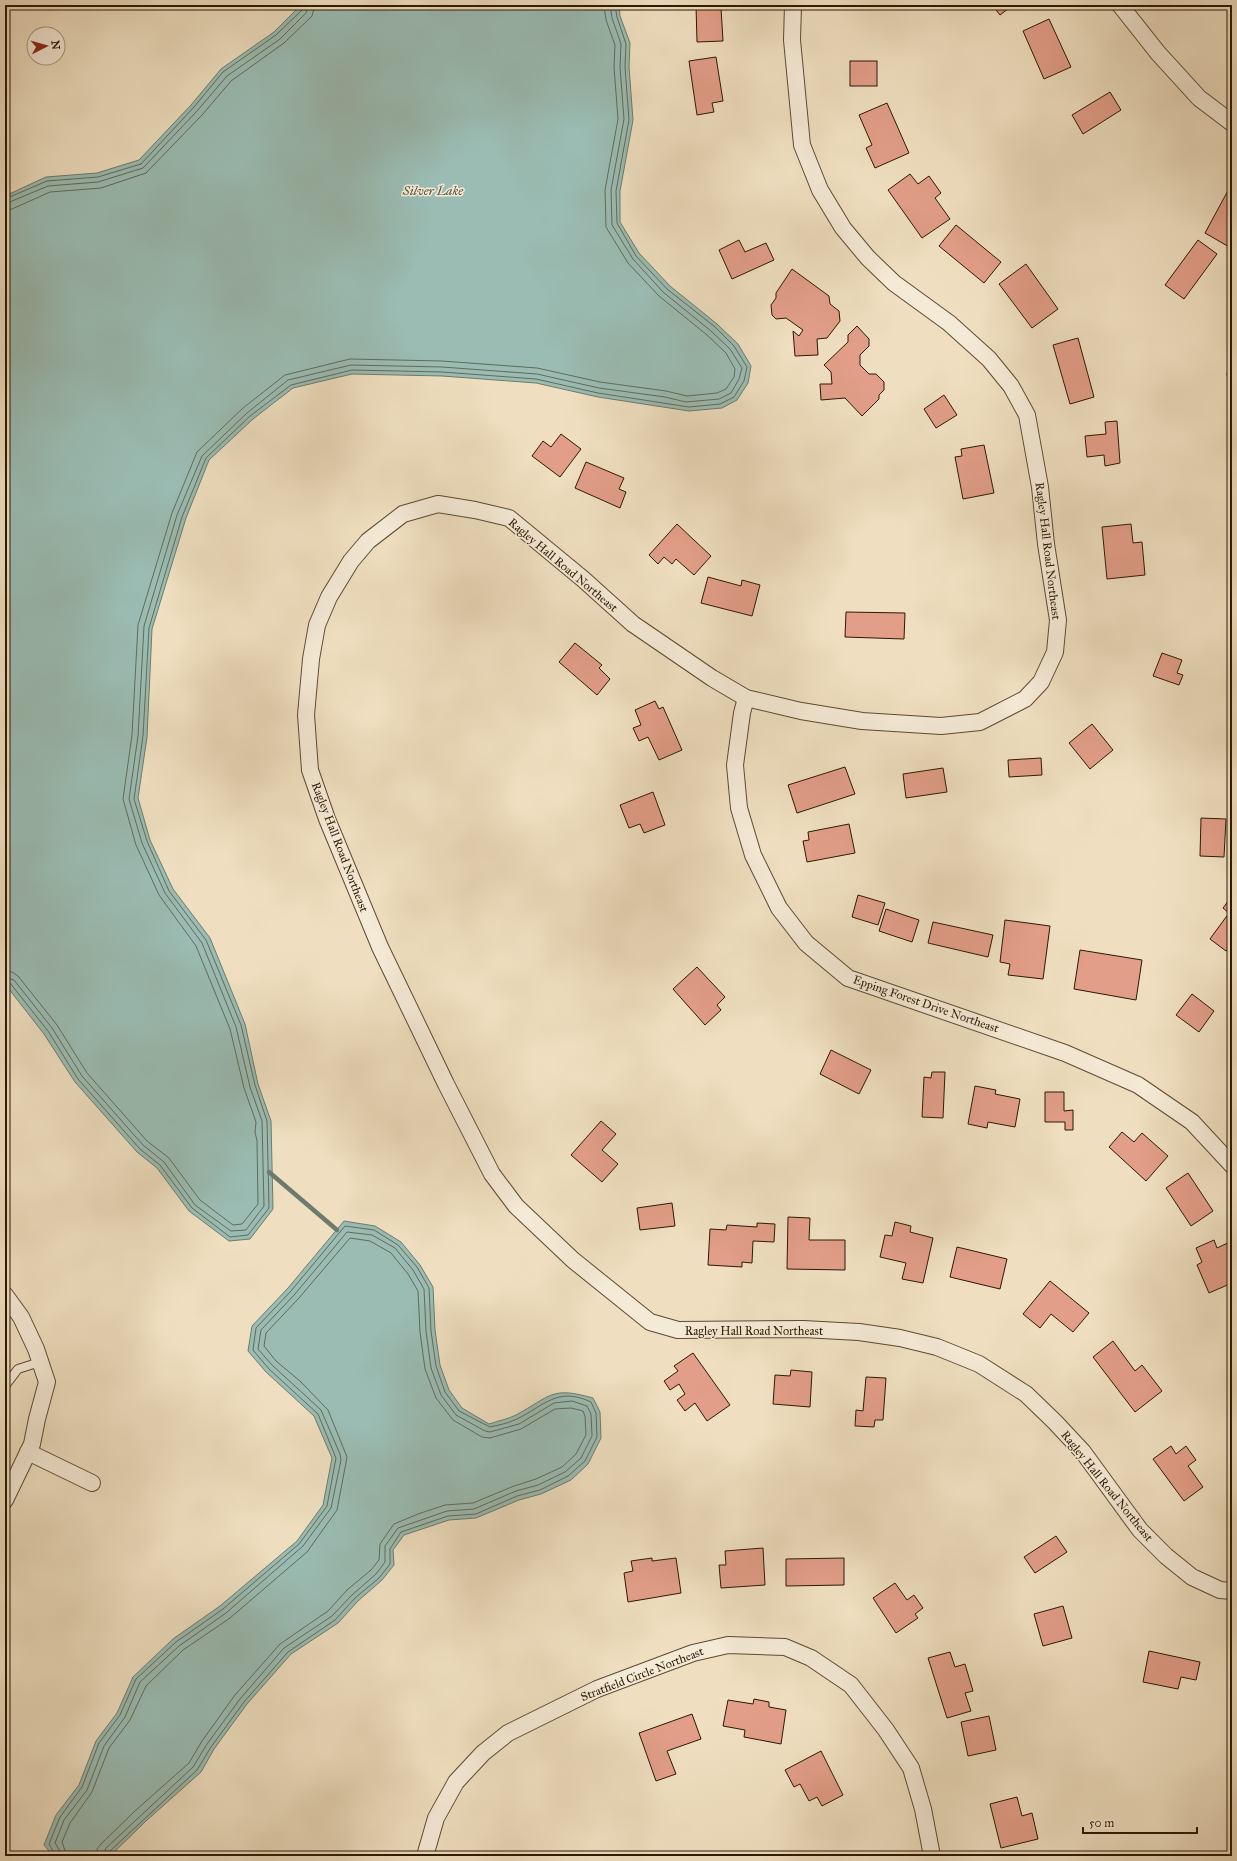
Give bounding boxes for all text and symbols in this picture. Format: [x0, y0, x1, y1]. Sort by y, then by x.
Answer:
north arrow [26, 26, 66, 66]
text: N [48, 40, 62, 51]
water label: Silver Lake [402, 183, 464, 199]
street label: Ragley Hall Road Northeast [1032, 482, 1063, 621]
street label: Ragley Hall Road Northeast [505, 515, 621, 616]
street label: Ragley Hall Road Northeast [308, 780, 372, 915]
street label: Epping Forest Drive Northeast [851, 972, 1001, 1037]
street label: Ragley Hall Road Northeast [685, 1324, 824, 1339]
street label: Ragley Hall Road Northeast [1057, 1428, 1156, 1545]
street label: Stratfield Circle Northeast [579, 1644, 706, 1704]
scale bar [1083, 1809, 1197, 1835]
text: 50 m [1089, 1816, 1114, 1830]

